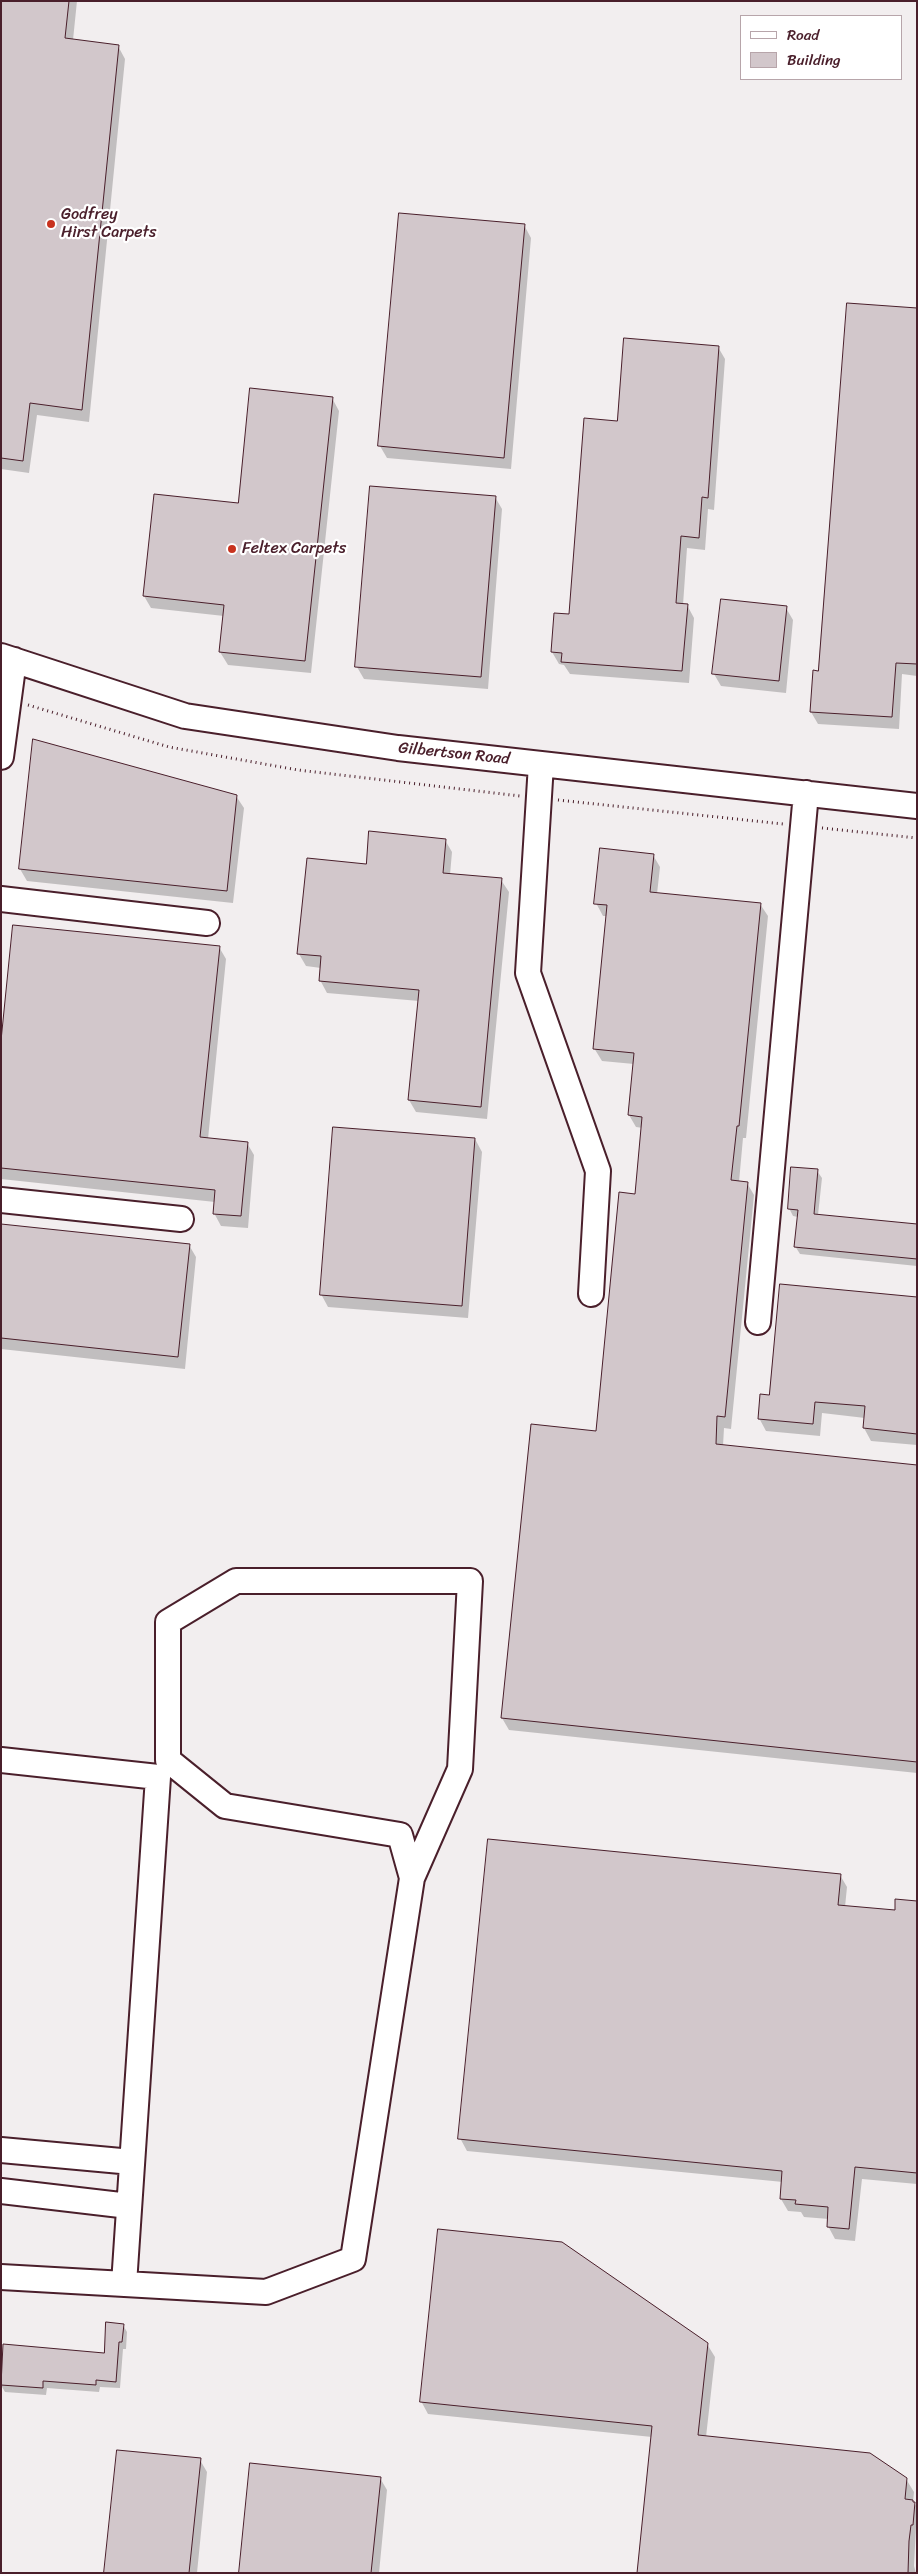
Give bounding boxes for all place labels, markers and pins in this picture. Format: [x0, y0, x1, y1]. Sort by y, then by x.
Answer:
place label: Godfrey Hirst Carpets [61, 205, 156, 243]
marker: Godfrey Hirst Carpets [45, 218, 57, 230]
place label: Feltex Carpets [242, 539, 346, 559]
marker: Feltex Carpets [226, 543, 238, 555]

